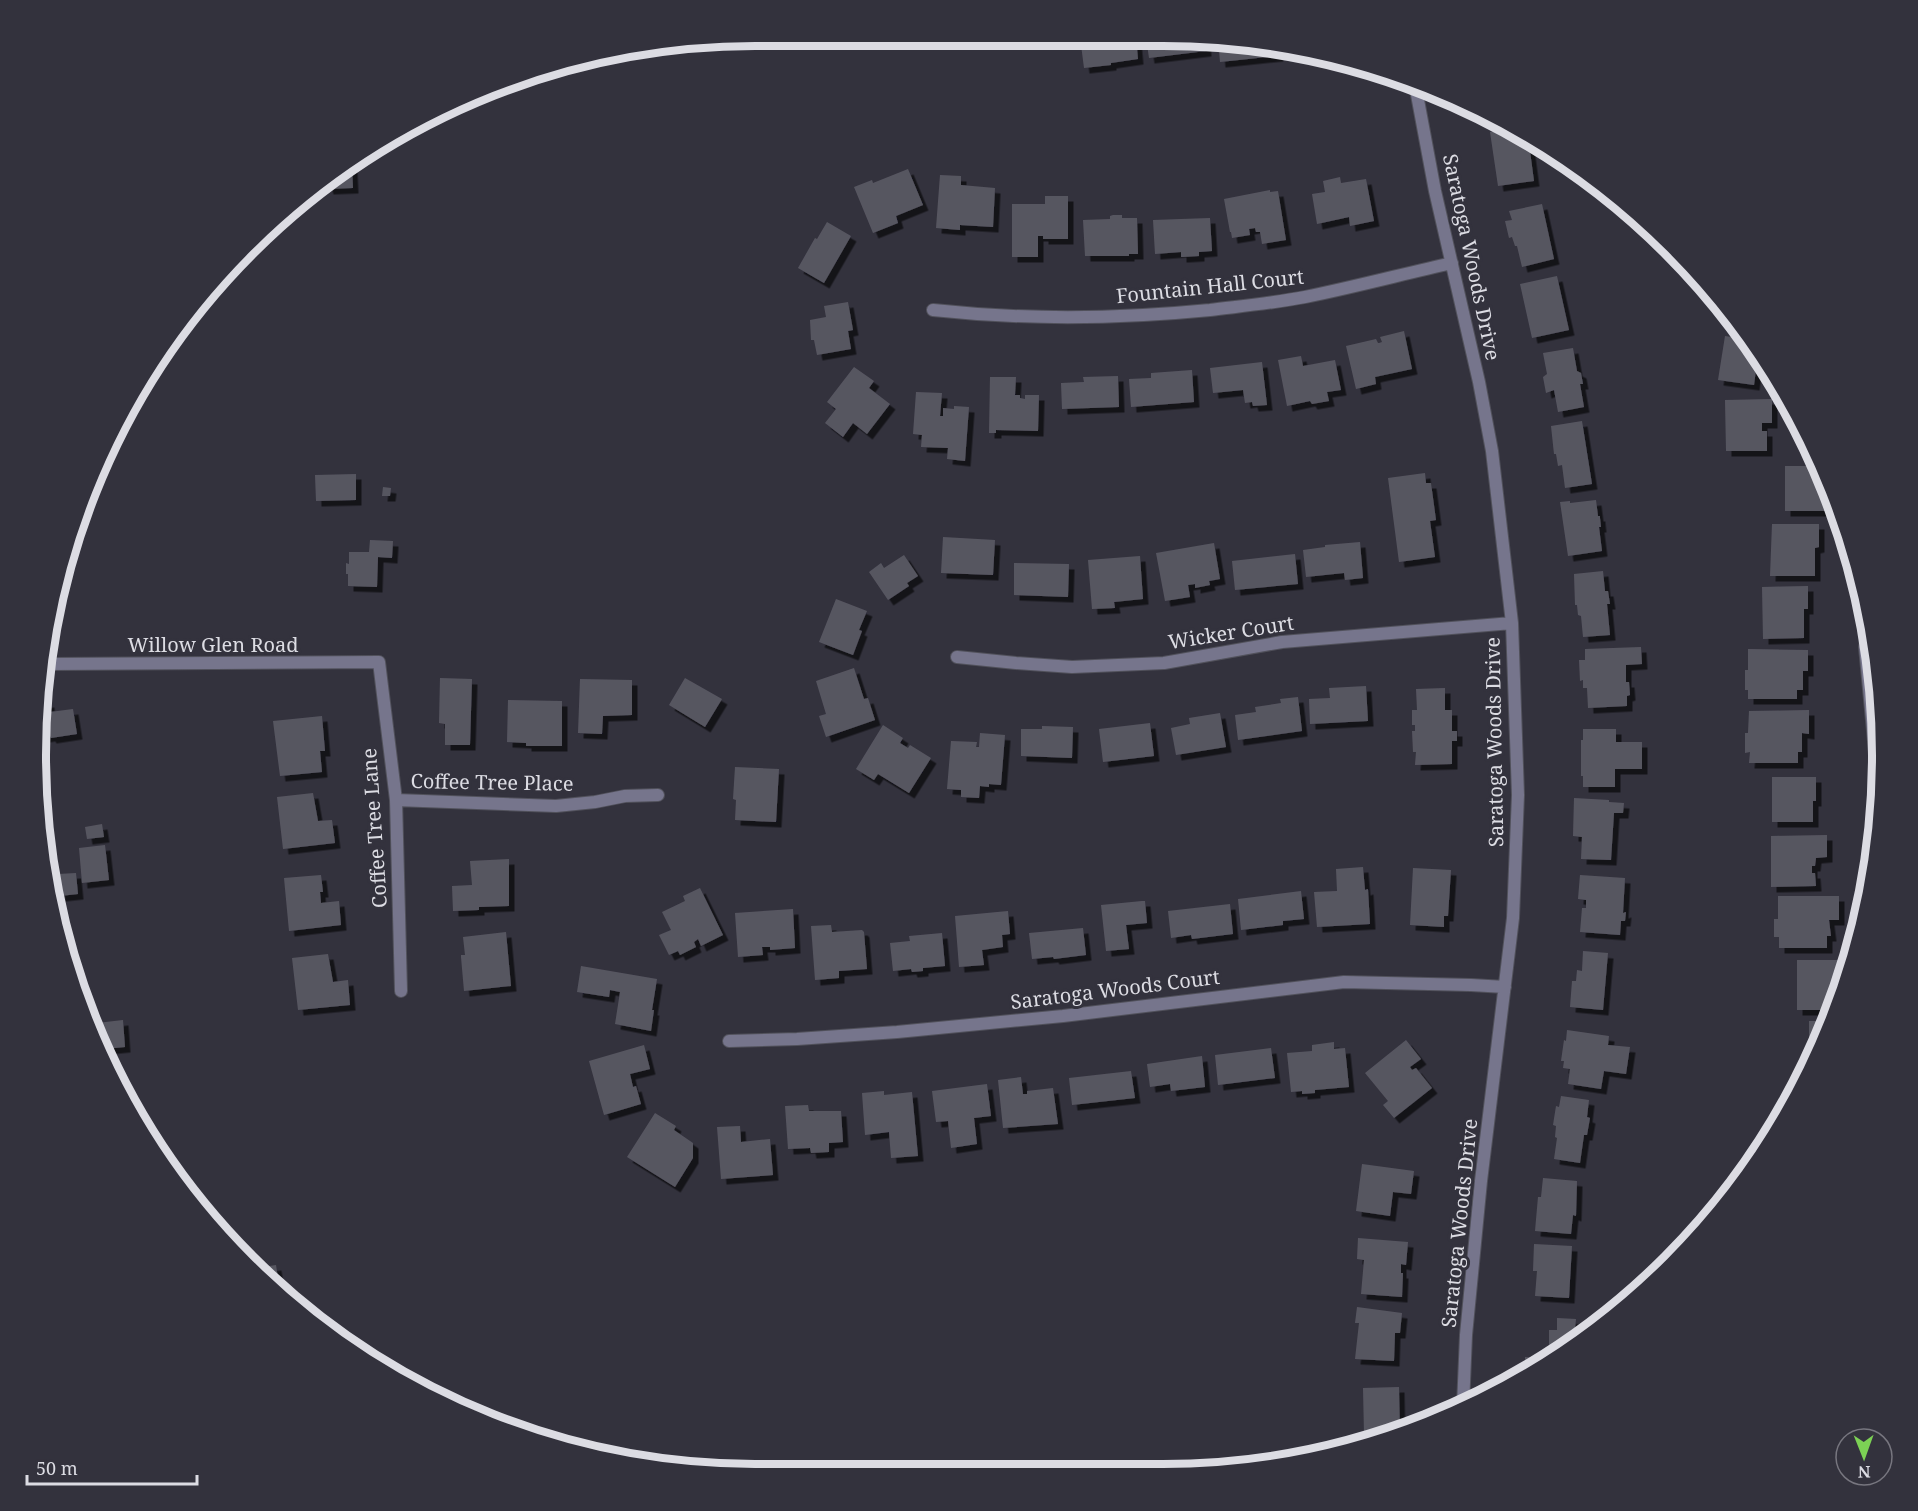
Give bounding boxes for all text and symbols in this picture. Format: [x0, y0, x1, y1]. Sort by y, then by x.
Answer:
street label: Saratoga Woods Drive [1437, 151, 1507, 363]
street label: Fountain Hall Court [1115, 263, 1305, 309]
street label: Wicker Court [1166, 609, 1296, 655]
street label: Willow Glen Road [127, 631, 299, 658]
street label: Saratoga Woods Drive [1479, 637, 1509, 847]
street label: Coffee Tree Lane [355, 747, 393, 909]
street label: Coffee Tree Place [410, 767, 574, 797]
street label: Saratoga Woods Court [1009, 963, 1221, 1015]
street label: Saratoga Woods Drive [1435, 1117, 1483, 1329]
north arrow [1834, 1427, 1894, 1487]
scale bar [27, 1448, 196, 1486]
text: 50 m [36, 1456, 78, 1480]
text: N [1857, 1461, 1871, 1483]

